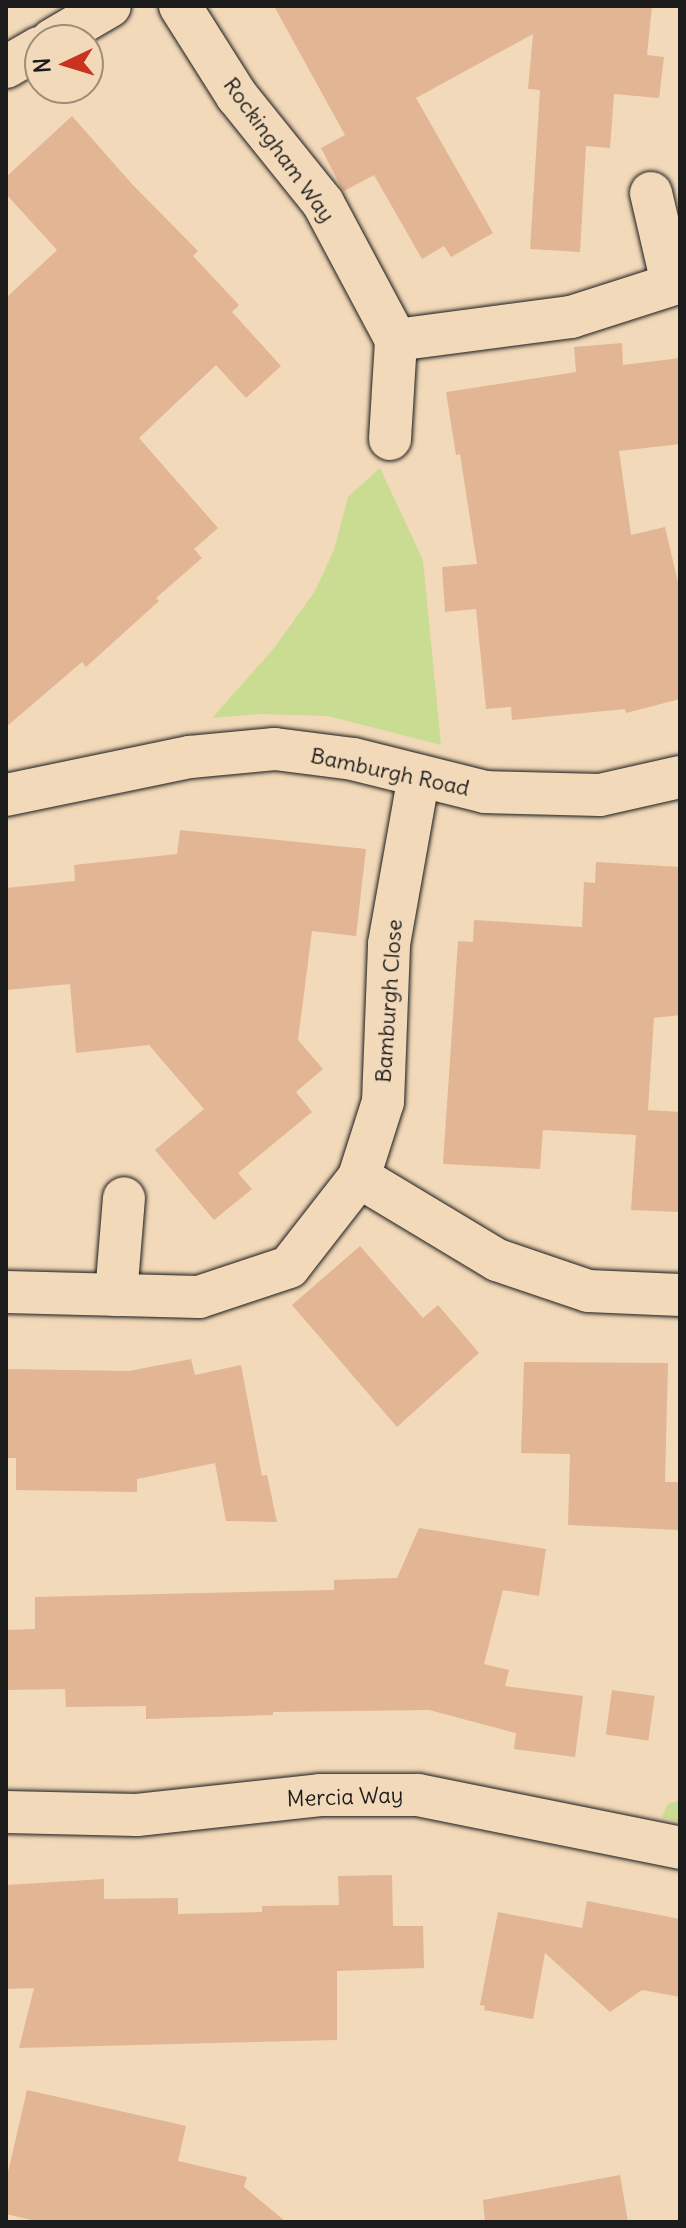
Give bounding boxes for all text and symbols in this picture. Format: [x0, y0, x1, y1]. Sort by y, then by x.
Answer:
north arrow [24, 24, 104, 104]
text: N [28, 57, 57, 74]
street label: Rockingham Way [218, 72, 340, 228]
street label: Bamburgh Road [308, 742, 472, 802]
street label: Bamburgh Close [370, 918, 408, 1084]
street label: Mercia Way [286, 1782, 404, 1812]

